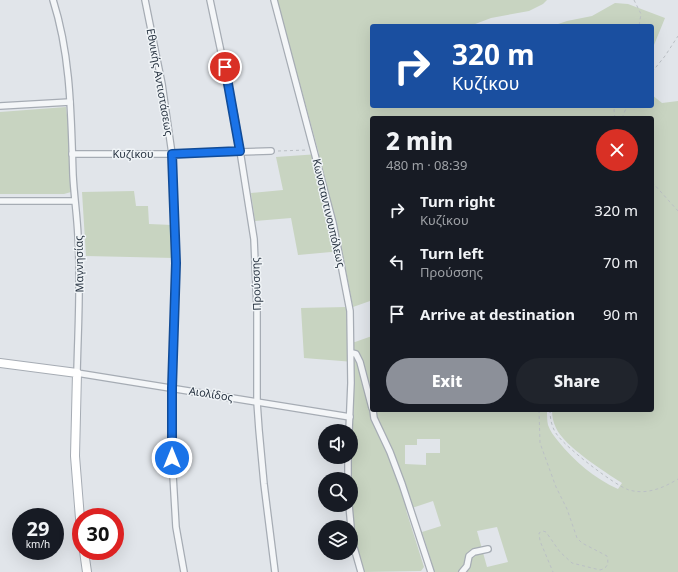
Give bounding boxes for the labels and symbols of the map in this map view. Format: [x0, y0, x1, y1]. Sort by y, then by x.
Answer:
street label: Εθνικής Αντιστάσεως [144, 27, 177, 137]
pin [208, 50, 242, 84]
street label: Κυζίκου [112, 146, 154, 161]
street label: Κωνσταντινουπόλεως [310, 157, 349, 269]
street label: Μαγνησίας [71, 235, 86, 293]
street label: Προύσσης [247, 257, 264, 311]
street label: Αιολίδος [188, 383, 234, 404]
position arrow [151, 437, 193, 479]
speed limit sign: 30 [72, 508, 124, 560]

